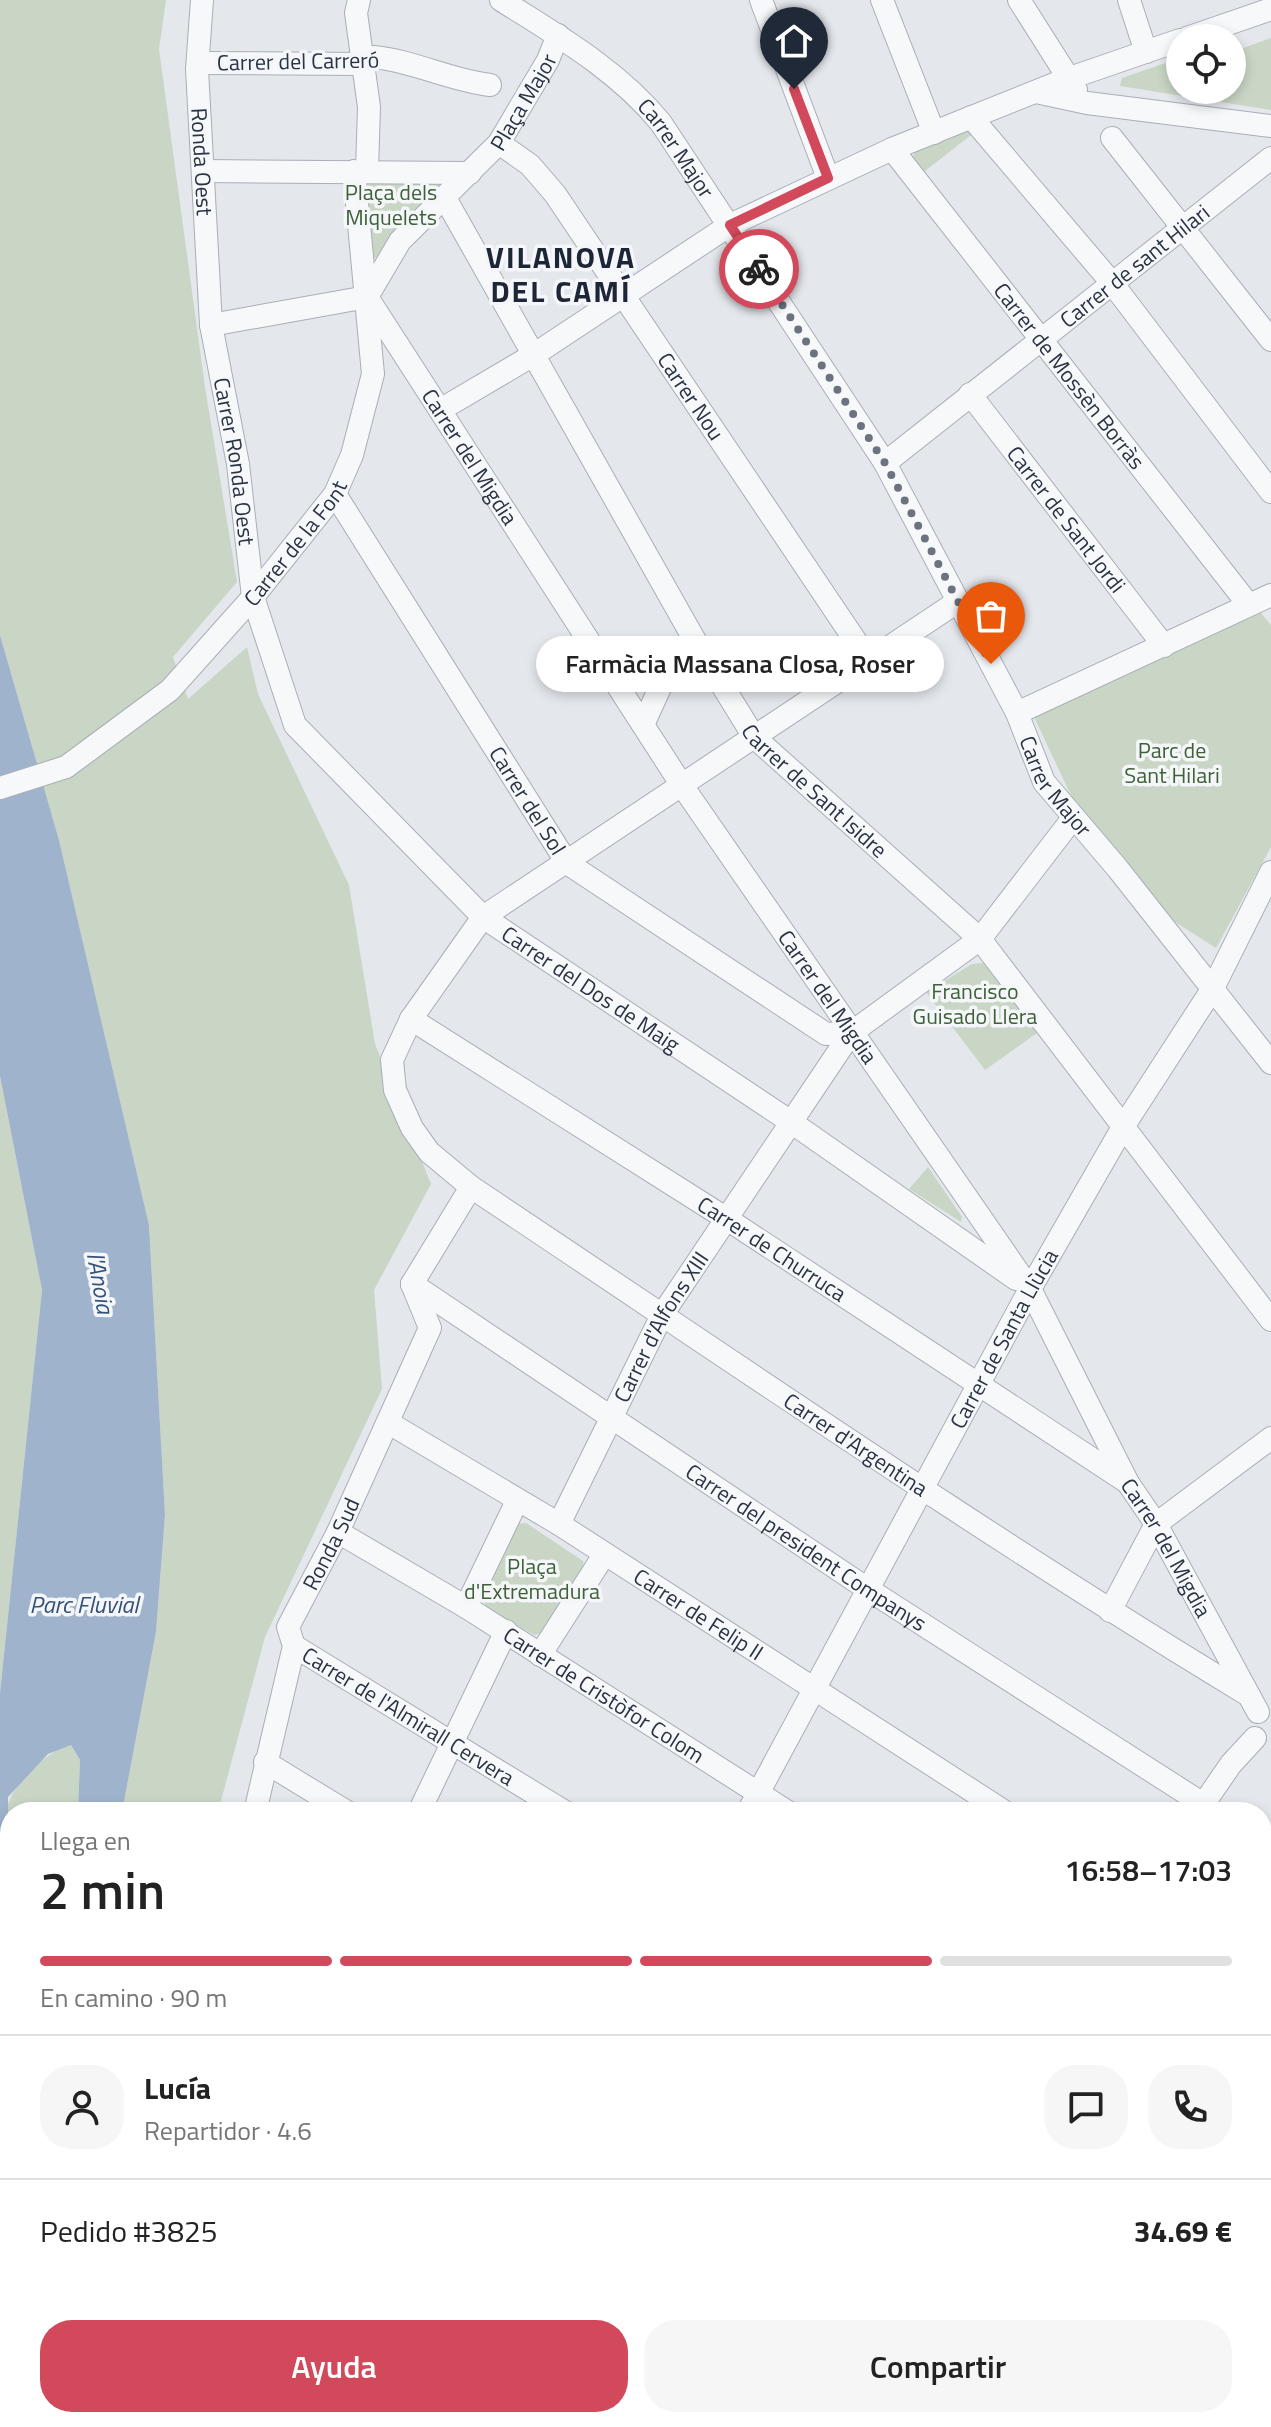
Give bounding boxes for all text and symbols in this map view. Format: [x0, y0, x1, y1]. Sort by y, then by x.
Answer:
pin [760, 7, 828, 89]
icon: home [772, 19, 816, 63]
map controls [1166, 24, 1246, 104]
button: locate [1166, 24, 1246, 104]
street label: Carrer del Carreró [217, 43, 379, 79]
street label: Plaça Major [481, 48, 566, 157]
street label: Carrer Major [630, 90, 723, 205]
street label: Ronda Oest [182, 107, 222, 217]
park label: Plaça dels Miquelets [345, 175, 437, 234]
street label: Carrer de sant Hilari [1052, 196, 1217, 336]
courier [719, 229, 799, 309]
district label: VILANOVA DEL CAMÍ [486, 234, 636, 314]
icon: bike [737, 247, 781, 291]
street label: Carrer de Mossèn Borràs [985, 275, 1153, 477]
street label: Carrer Nou [649, 345, 733, 447]
street label: Carrer Ronda Oest [205, 374, 264, 547]
street label: Carrer del Migdia [413, 382, 527, 532]
street label: Carrer de Sant Jordi [999, 438, 1134, 600]
street label: Carrer de la Font [235, 475, 356, 614]
pin [957, 582, 1025, 664]
icon: bag [969, 594, 1013, 638]
callout: Farmàcia Massana Closa, Roser [535, 636, 943, 692]
text: Farmàcia Massana Closa, Roser [565, 644, 915, 683]
street label: Carrer de Sant Isidre [733, 717, 895, 866]
street label: Carrer Major [1011, 731, 1101, 844]
park label: Parc de Sant Hilari [1124, 733, 1220, 792]
street label: Carrer del Sol [481, 739, 575, 862]
street label: Carrer del Dos de Maig [495, 917, 687, 1061]
street label: Carrer del Migdia [770, 923, 886, 1071]
park label: Francisco Guisado Llera [913, 974, 1037, 1033]
street label: Carrer de Churruca [691, 1187, 853, 1310]
street label: Carrer de Santa Llùcia [941, 1242, 1067, 1435]
street label: Carrer d'Alfons XIII [604, 1244, 717, 1408]
water label: l'Anoia [78, 1249, 124, 1318]
street label: Carrer d'Argentina [777, 1384, 935, 1505]
street label: Carrer del president Companys [679, 1455, 934, 1640]
street label: Carrer del Migdia [1112, 1471, 1220, 1623]
street label: Ronda Sud [293, 1492, 368, 1596]
park label: Plaça d'Extremadura [464, 1549, 600, 1608]
street label: Carrer de Felip II [627, 1560, 770, 1669]
water label: Parc Fluvial [29, 1586, 141, 1622]
street label: Carrer de Cristòfor Colom [497, 1618, 711, 1772]
street label: Carrer de l'Almirall Cervera [295, 1638, 521, 1794]
text: Llega en [40, 1821, 131, 1860]
text: 16:58–17:03 [1065, 1847, 1232, 1893]
text: 2 min [40, 1850, 165, 1929]
text: En camino · 90 m [40, 1978, 227, 2017]
button: person [40, 2065, 124, 2149]
text: Lucía [144, 2065, 211, 2111]
button: chat [1044, 2065, 1128, 2149]
button: phone [1148, 2065, 1232, 2149]
text: Repartidor · 4.6 [144, 2111, 312, 2150]
text: Pedido #3825 [40, 2208, 218, 2254]
text: 34.69 € [1134, 2208, 1232, 2254]
button: Ayuda [40, 2320, 628, 2412]
button: Compartir [644, 2320, 1232, 2412]

